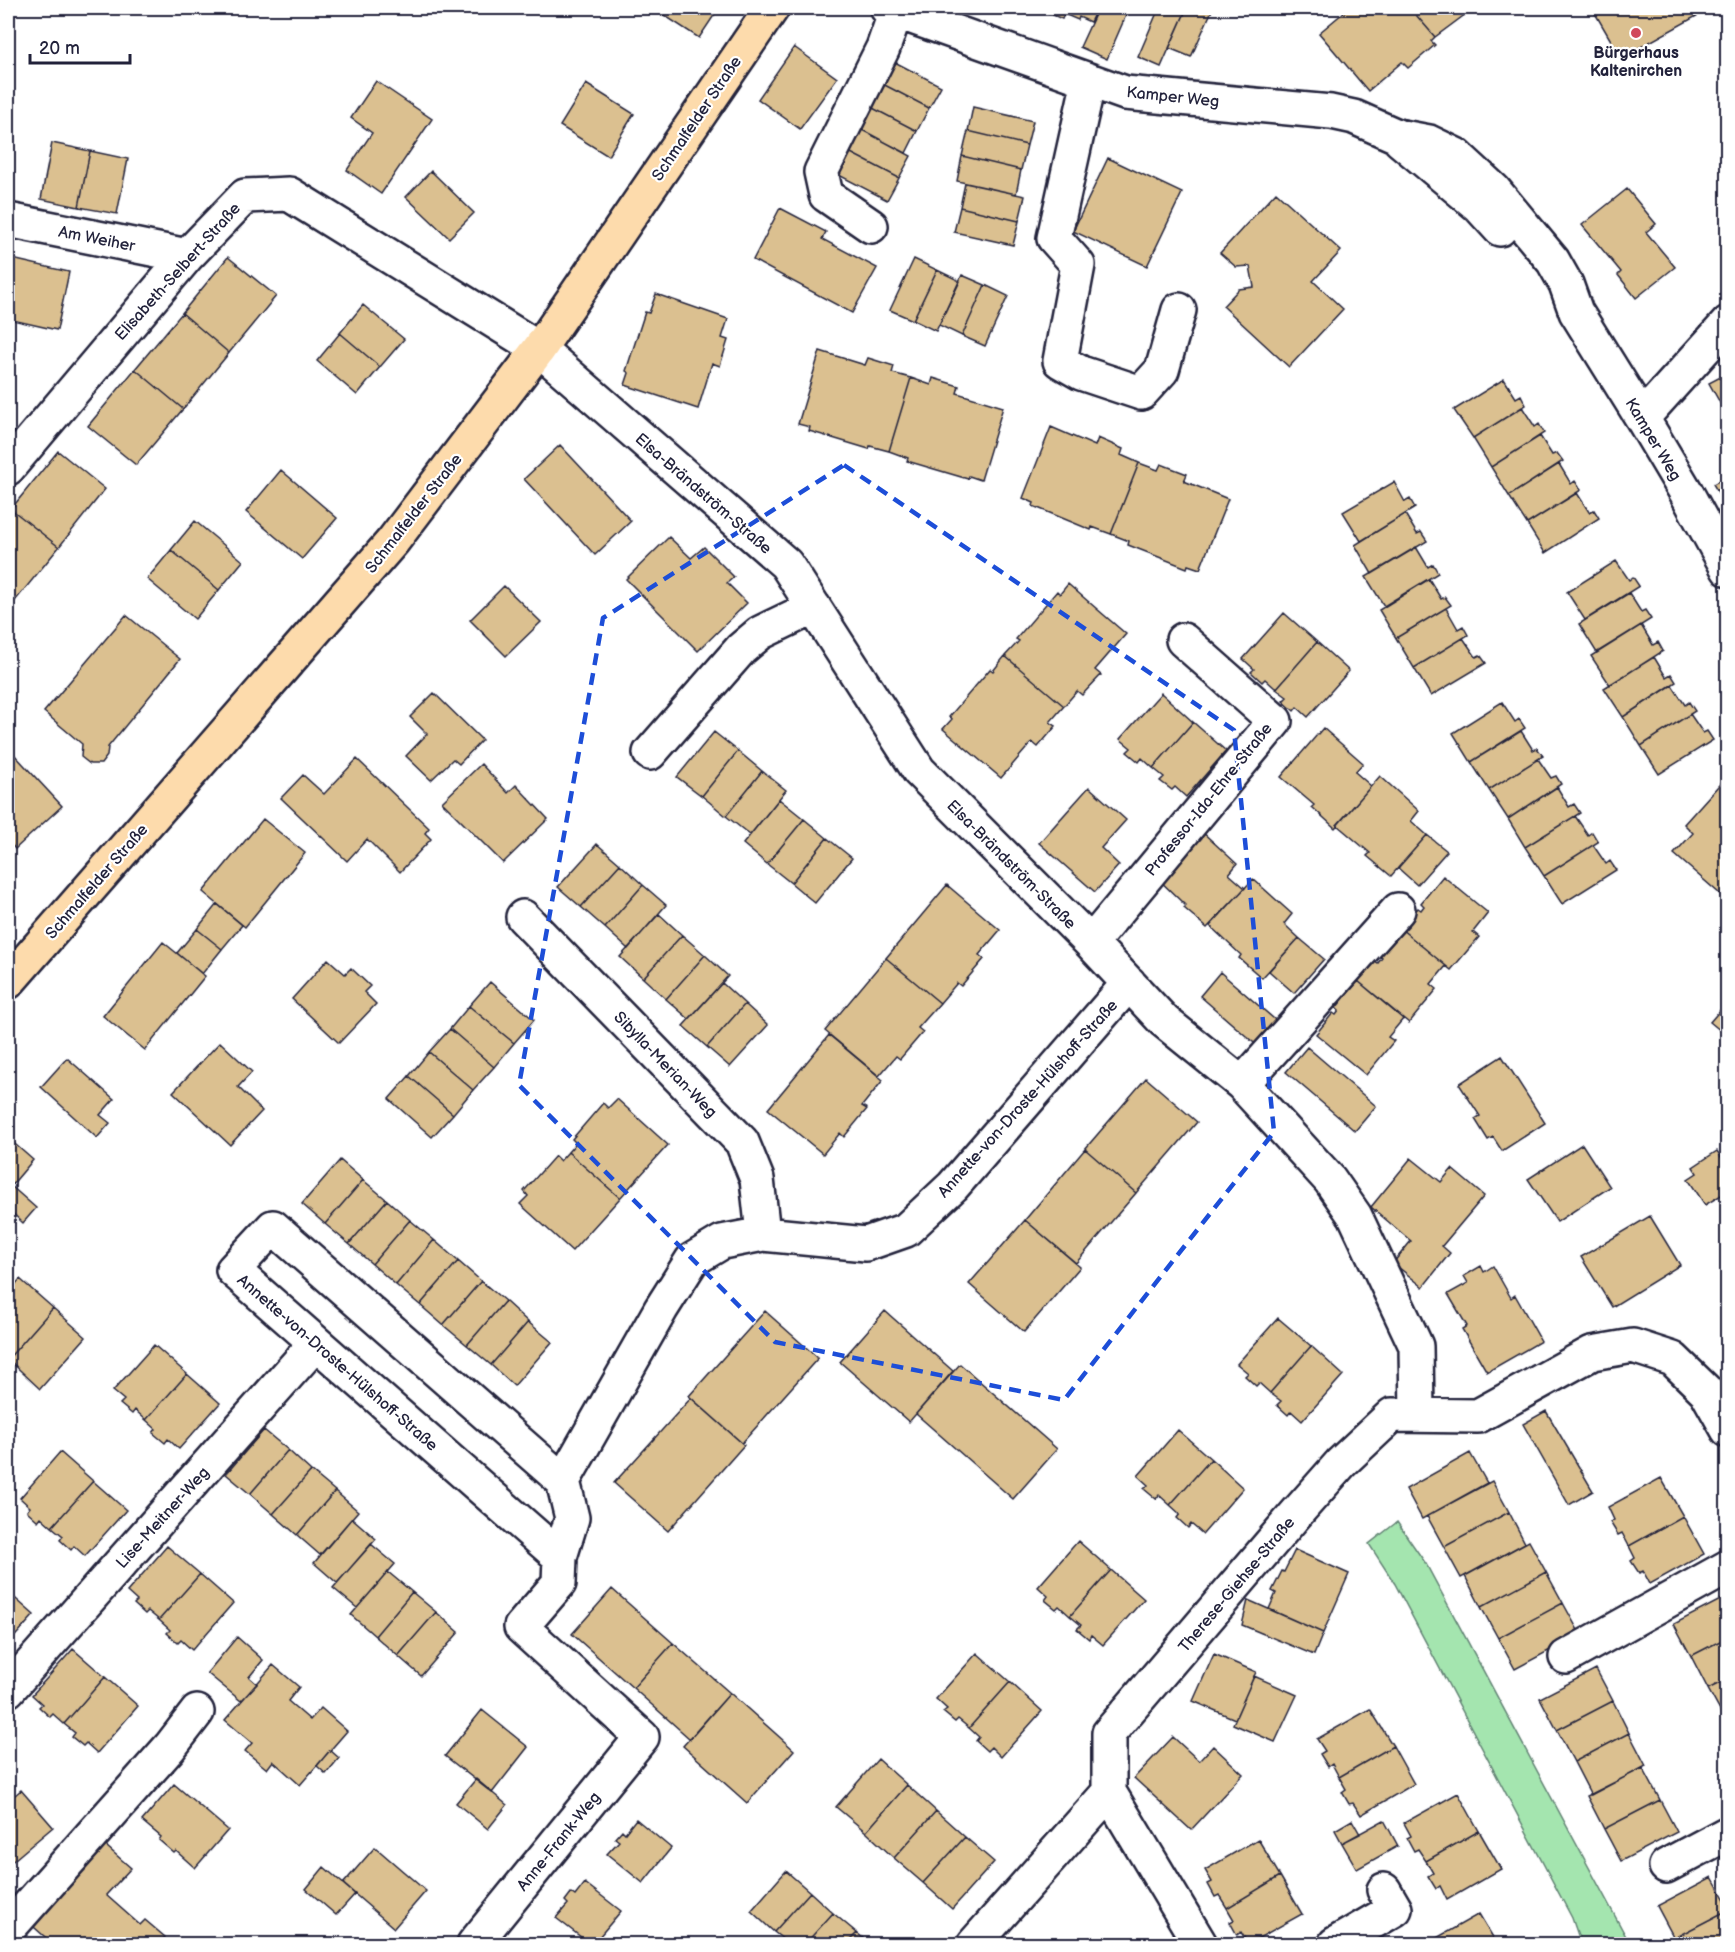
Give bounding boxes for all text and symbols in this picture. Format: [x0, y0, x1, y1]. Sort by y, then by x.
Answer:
marker: Bürgerhaus Kaltenirchen [1629, 26, 1643, 40]
scale bar [30, 27, 130, 65]
text: 20 m [39, 38, 80, 59]
place label: Bürgerhaus Kaltenirchen [1590, 44, 1682, 81]
street label: Schmalfelder Straße [649, 53, 746, 185]
street label: Kamper Weg [1126, 83, 1220, 112]
street label: Elisabeth-Selbert-Straße [111, 199, 245, 345]
street label: Am Weiher [57, 223, 137, 256]
street label: Kamper Weg [1621, 395, 1685, 485]
street label: Elsa-Brändström-Straße [631, 430, 775, 559]
street label: Schmalfelder Straße [362, 450, 467, 577]
street label: Professor-Ida-Ehre-Straße [1142, 719, 1277, 880]
street label: Elsa-Brändström-Straße [943, 797, 1080, 934]
street label: Schmalfelder Straße [42, 820, 153, 943]
street label: Annette-von-Droste-Hülshoff-Straße [934, 996, 1122, 1202]
street label: Sibylla-Merian-Weg [609, 1008, 720, 1122]
street label: Annette-von-Droste-Hülshoff-Straße [233, 1271, 442, 1456]
street label: Lise-Meitner-Weg [113, 1463, 214, 1573]
street label: Therese-Giehse-Straße [1175, 1513, 1300, 1656]
street label: Anne-Frank-Weg [513, 1789, 605, 1895]

